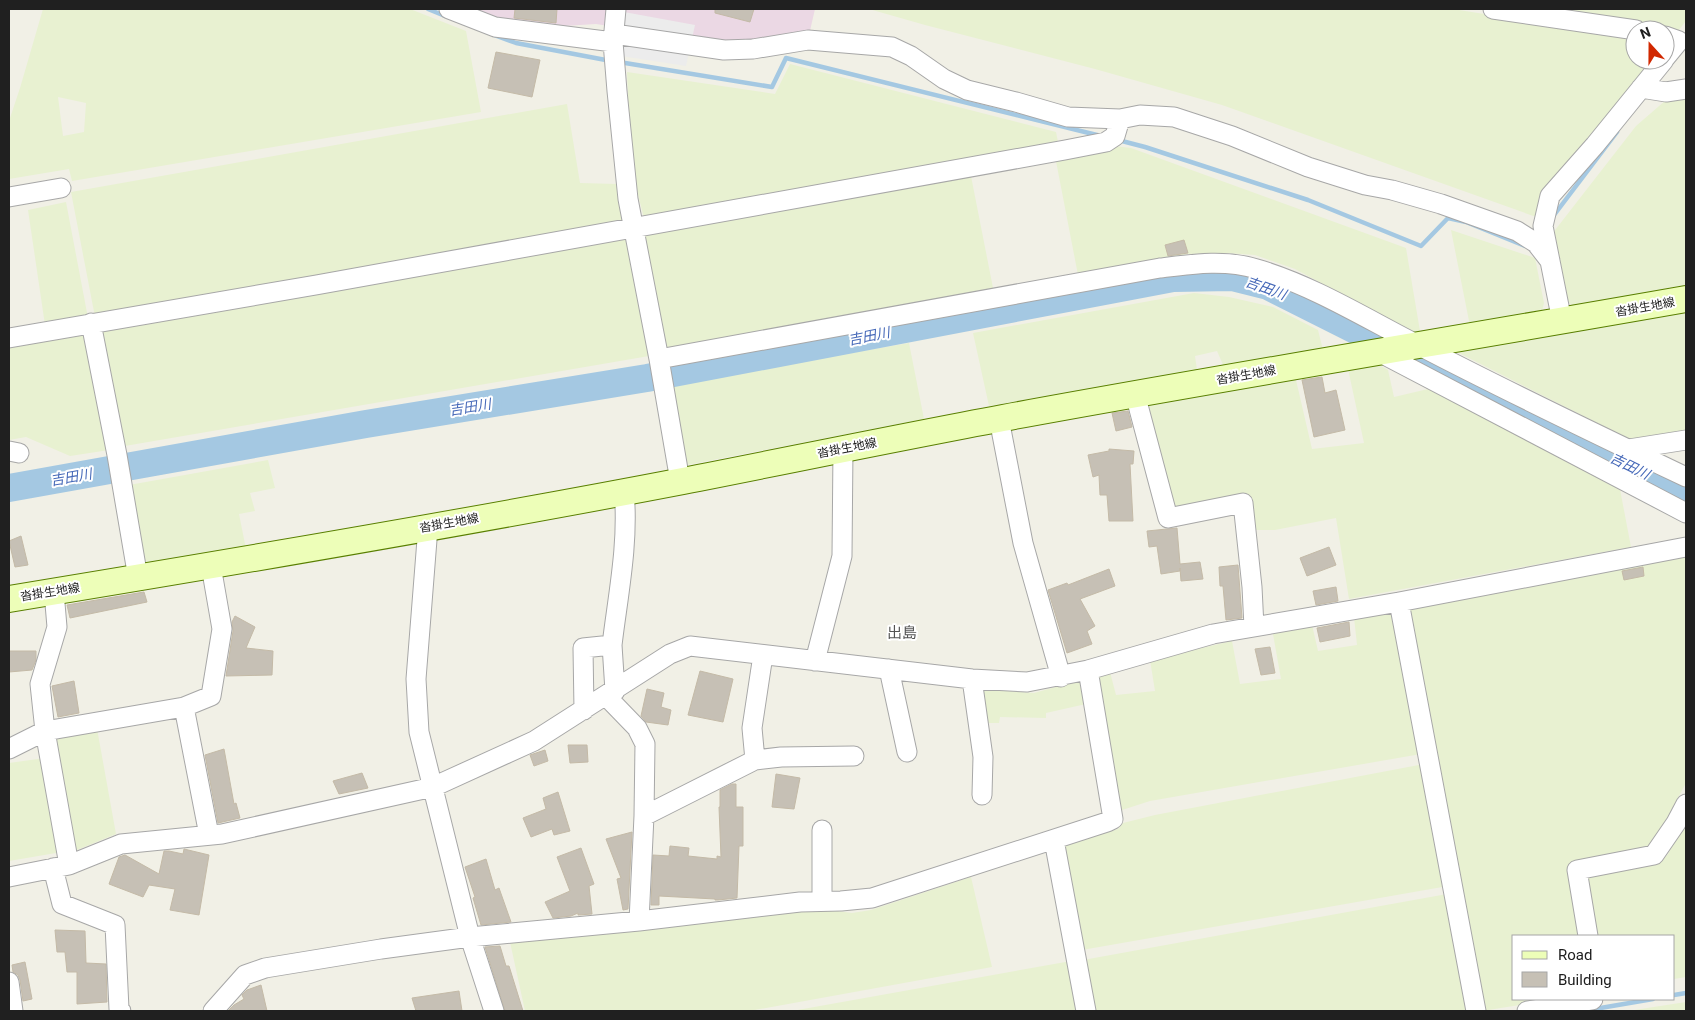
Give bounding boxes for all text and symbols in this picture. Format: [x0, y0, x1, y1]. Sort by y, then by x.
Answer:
north arrow [1625, 20, 1675, 70]
text: N [1638, 24, 1653, 42]
water label: 吉田川 [1244, 273, 1290, 303]
street label: 沓掛生地線 [1614, 295, 1676, 319]
water label: 吉田川 [847, 324, 893, 348]
street label: 沓掛生地線 [1215, 363, 1277, 387]
water label: 吉田川 [448, 396, 494, 418]
street label: 沓掛生地線 [816, 435, 878, 461]
water label: 吉田川 [1608, 450, 1654, 483]
water label: 吉田川 [49, 465, 95, 489]
street label: 沓掛生地線 [418, 511, 480, 535]
street label: 沓掛生地線 [19, 580, 81, 604]
district label: 出島 [887, 624, 917, 642]
legend [1512, 935, 1675, 1000]
text: Road [1558, 946, 1592, 964]
text: Building [1558, 971, 1612, 989]

